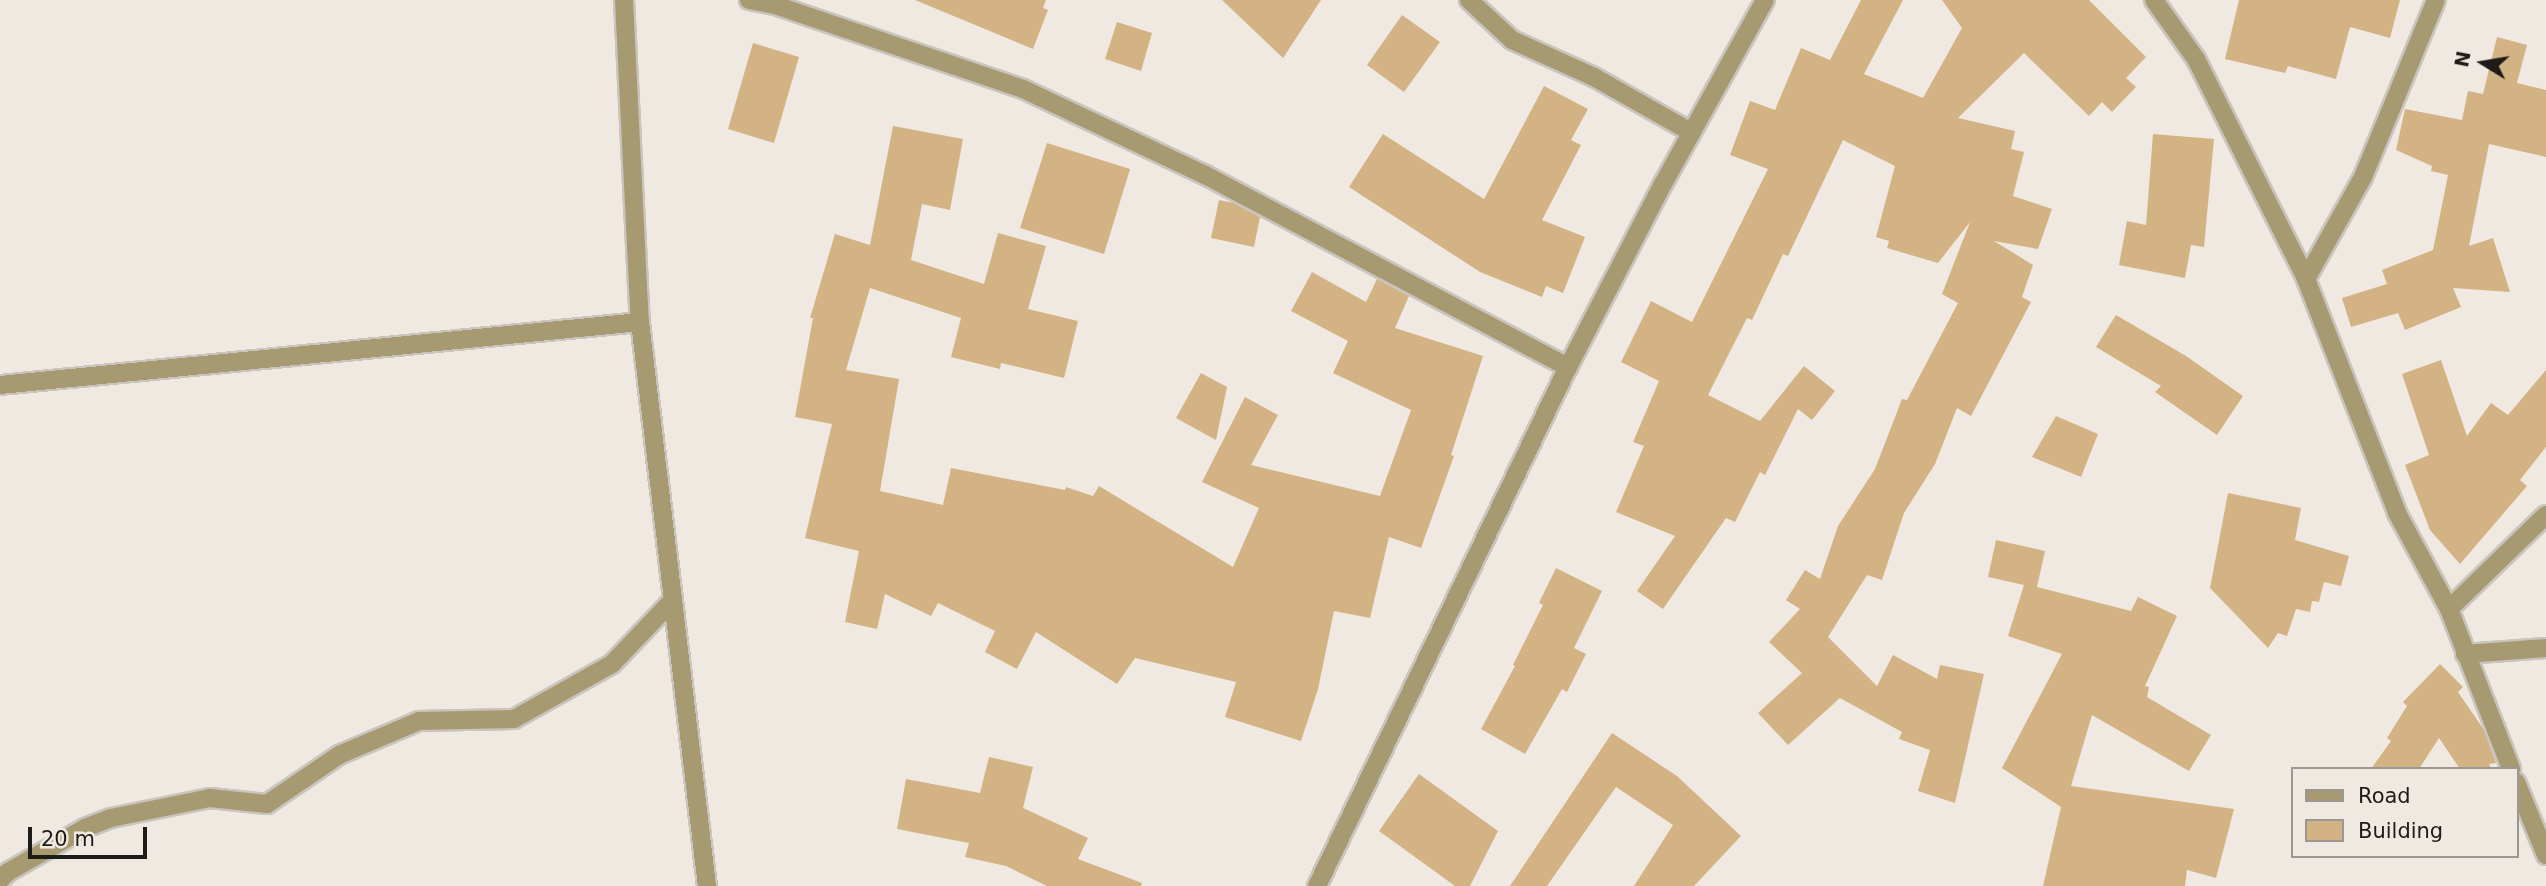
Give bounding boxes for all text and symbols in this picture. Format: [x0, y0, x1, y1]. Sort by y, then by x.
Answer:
north arrow [2448, 28, 2518, 98]
text: N [2450, 49, 2475, 69]
legend [2290, 767, 2518, 858]
text: Road [2358, 784, 2411, 808]
scale bar [32, 812, 150, 856]
text: Building [2358, 819, 2443, 843]
text: 20 m [41, 827, 95, 851]

